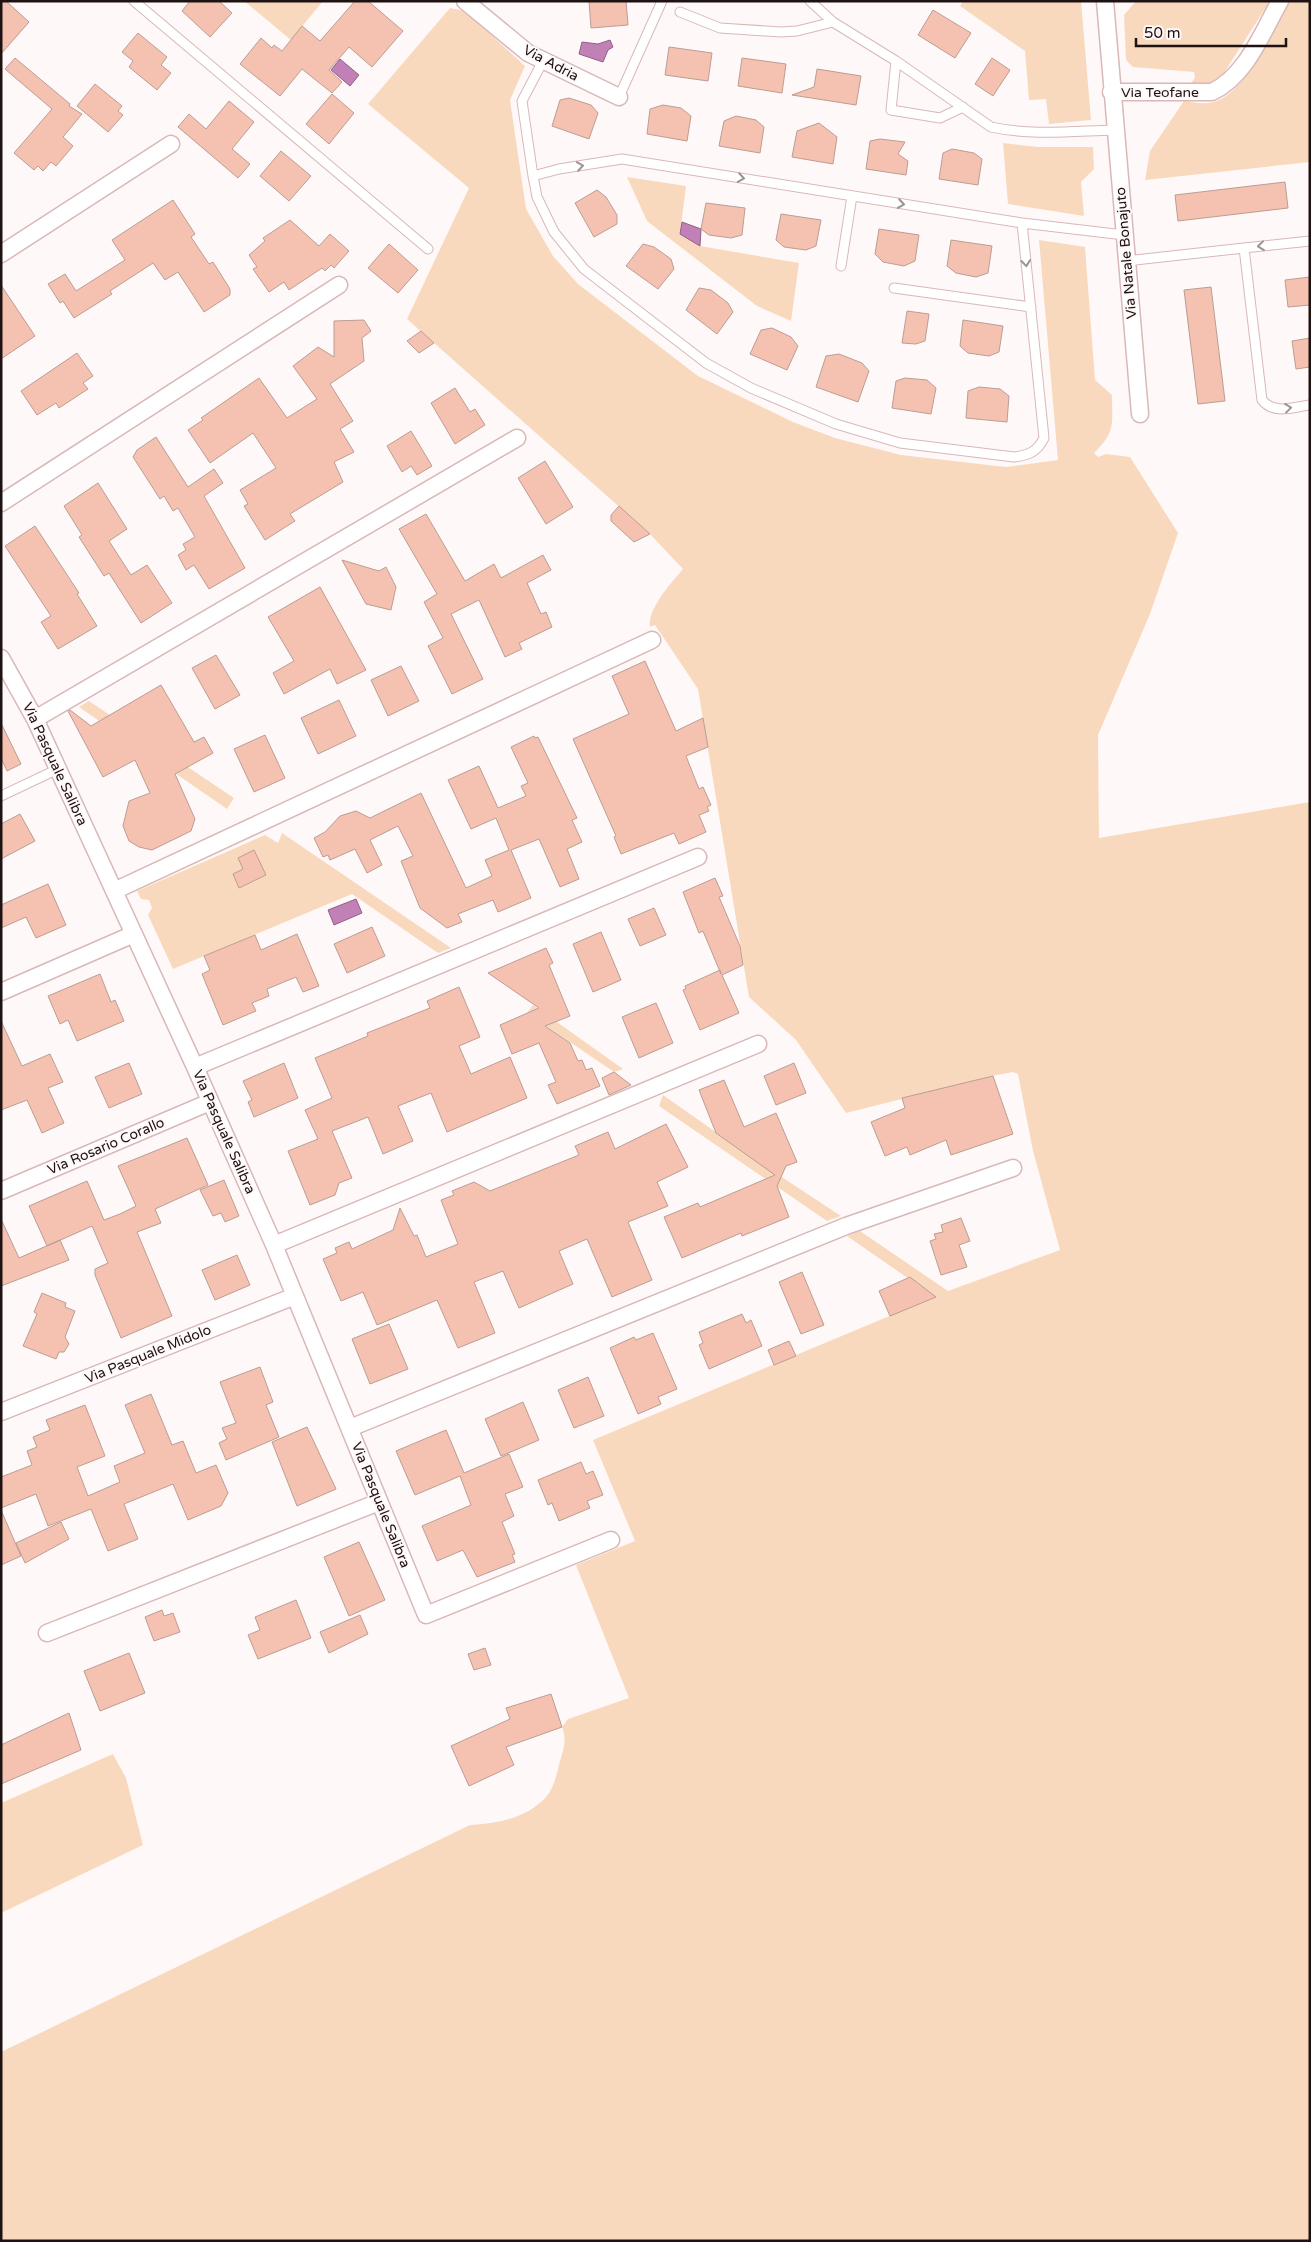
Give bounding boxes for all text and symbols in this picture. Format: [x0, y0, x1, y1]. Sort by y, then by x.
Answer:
scale bar [1136, 15, 1286, 47]
text: 50 m [1144, 24, 1181, 42]
street label: Via Adria [520, 41, 582, 85]
street label: Via Teofane [1121, 84, 1199, 101]
one-way arrow [576, 161, 585, 171]
one-way arrow [737, 172, 745, 183]
street label: Via Natale Bonajuto [1112, 186, 1140, 320]
one-way arrow [897, 198, 905, 208]
one-way arrow [1257, 240, 1265, 251]
one-way arrow [1020, 259, 1031, 267]
one-way arrow [1285, 403, 1293, 414]
street label: Via Pasquale Salibra [19, 700, 91, 828]
street label: Via Pasquale Salibra [189, 1067, 259, 1197]
street label: Via Rosario Corallo [45, 1114, 167, 1178]
street label: Via Pasquale Midolo [82, 1321, 214, 1387]
street label: Via Pasquale Salibra [348, 1440, 414, 1570]

